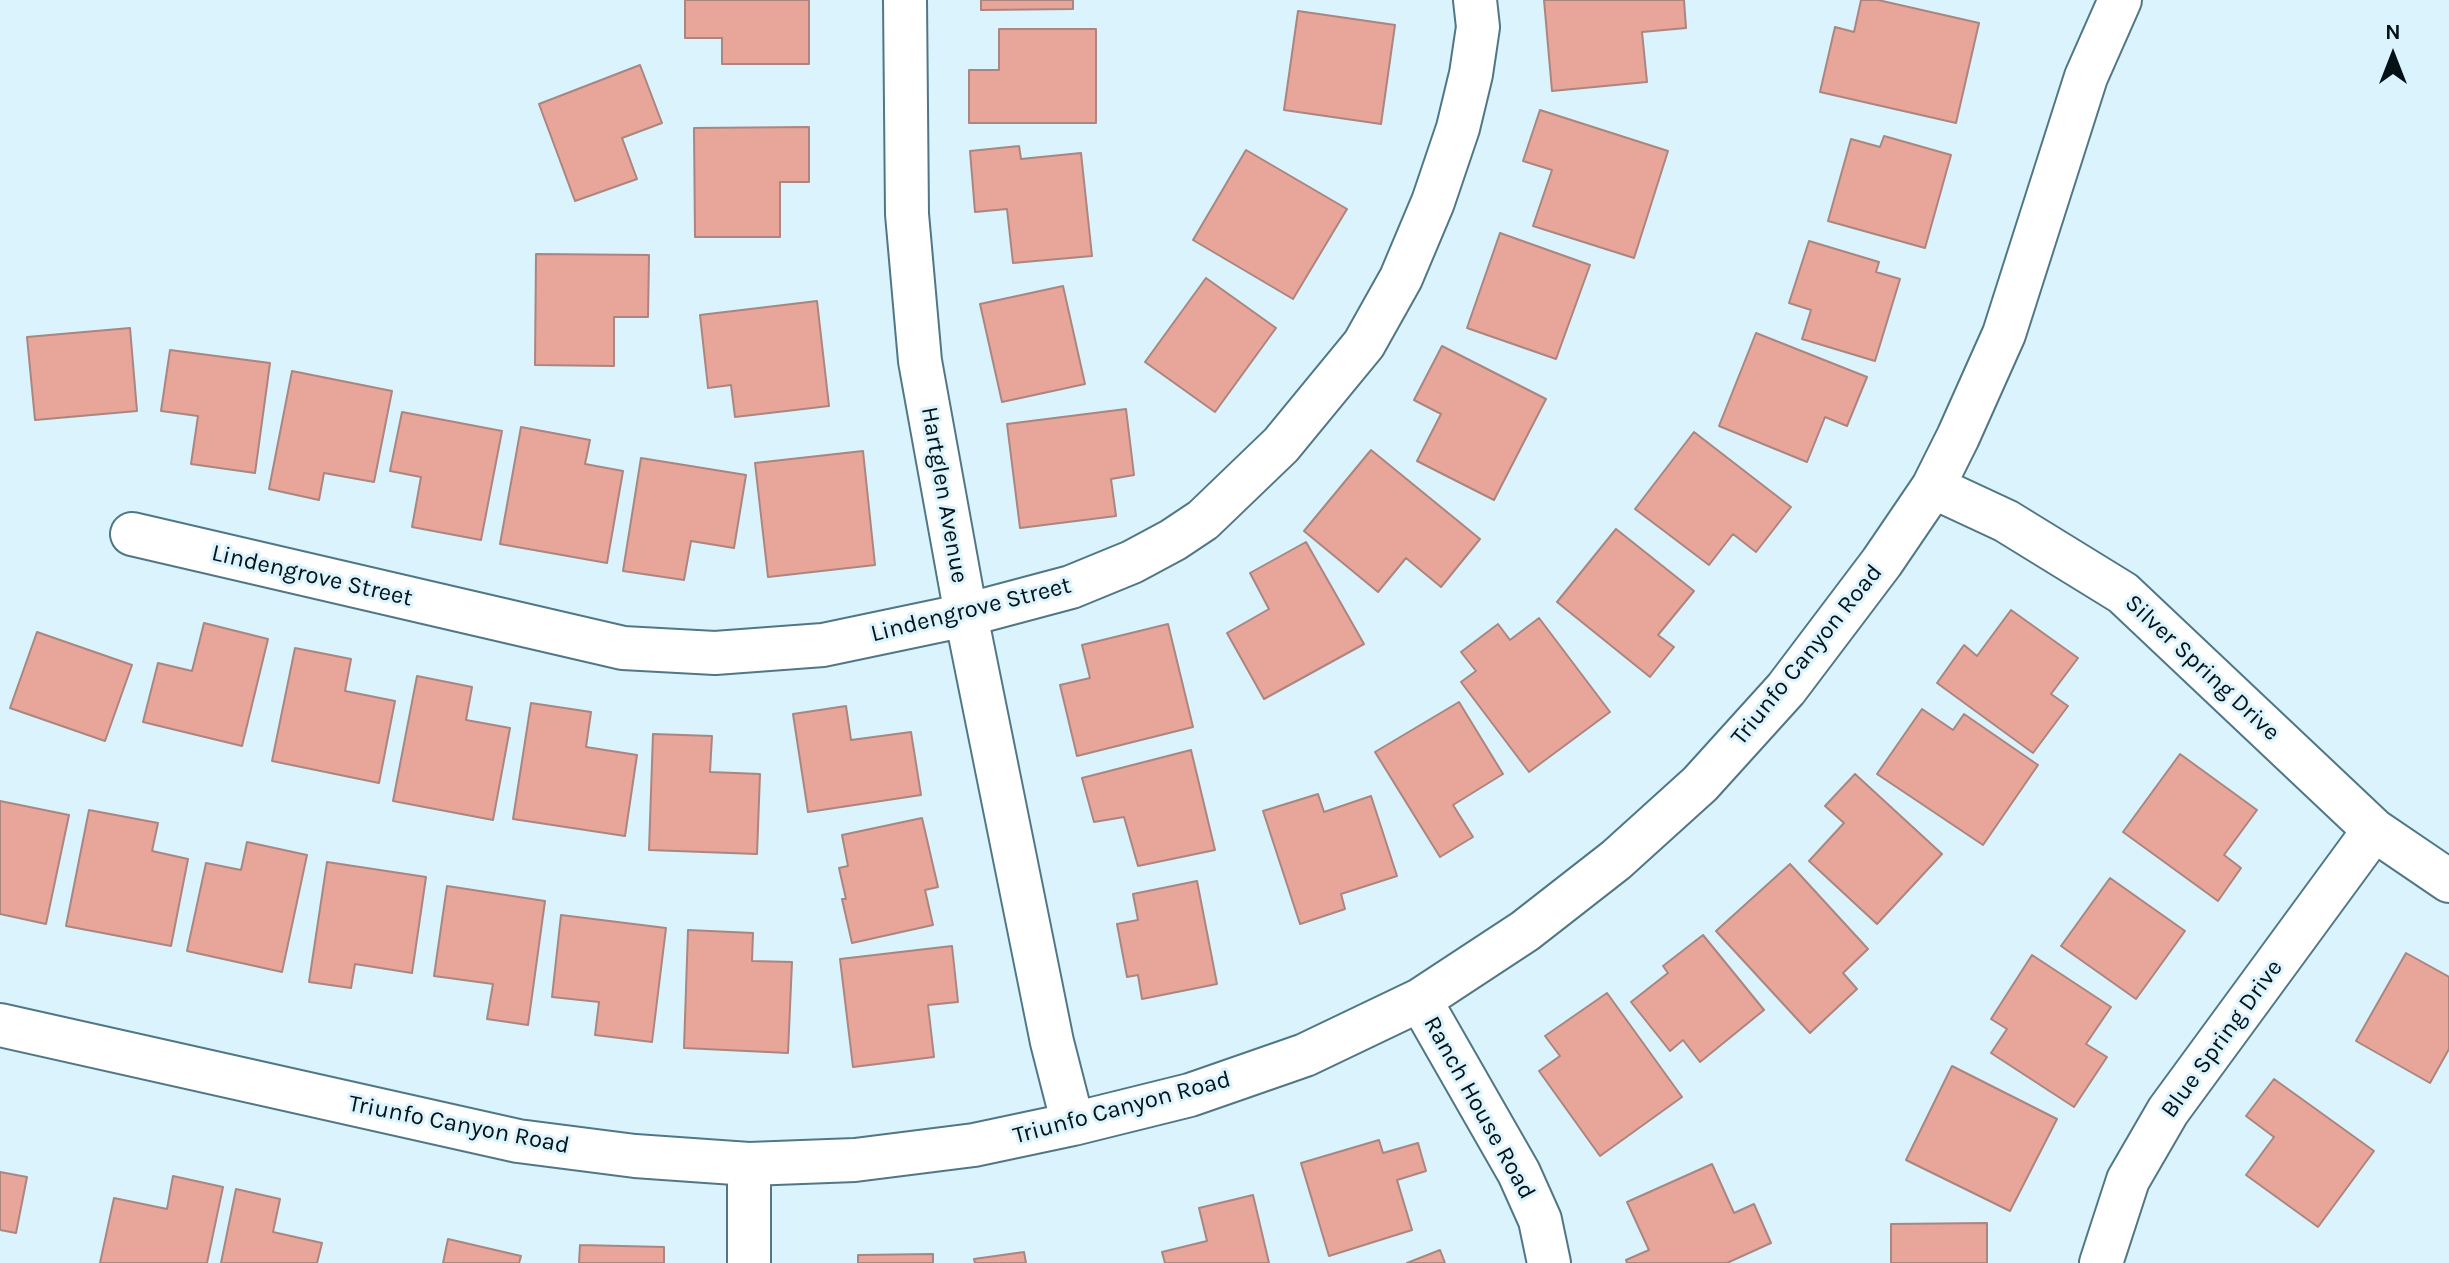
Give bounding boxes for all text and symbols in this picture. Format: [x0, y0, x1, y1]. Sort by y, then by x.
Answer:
north arrow [2353, 16, 2433, 96]
text: N [2385, 19, 2401, 45]
street label: Hartglen Avenue [914, 404, 974, 586]
street label: Lindengrove Street [209, 539, 415, 613]
street label: Triunfo Canyon Road [1725, 559, 1889, 751]
street label: Lindengrove Street [868, 571, 1074, 649]
street label: Silver Spring Drive [2119, 589, 2285, 747]
street label: Blue Spring Drive [2155, 954, 2289, 1124]
street label: Ranch House Road [1417, 1012, 1541, 1204]
street label: Triunfo Canyon Road [1010, 1065, 1234, 1151]
street label: Triunfo Canyon Road [346, 1089, 572, 1161]

